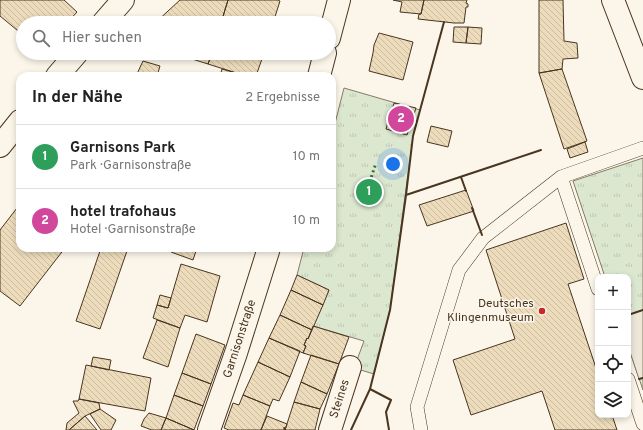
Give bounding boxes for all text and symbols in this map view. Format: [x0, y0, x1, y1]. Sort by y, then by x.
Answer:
search box [16, 16, 336, 60]
icon: search [30, 27, 52, 49]
text: Hier suchen [62, 29, 142, 48]
text: In der Nähe [32, 87, 123, 109]
text: 2 Ergebnisse [245, 90, 320, 106]
pin: 2 [388, 104, 414, 134]
text: Garnisons Park [70, 139, 176, 158]
text: 1 [42, 149, 48, 165]
text: 10 m [293, 149, 320, 165]
your location [383, 154, 403, 174]
text: Park · Garnisonstraße [70, 158, 191, 174]
pin: 1 [356, 177, 382, 207]
text: hotel trafohaus [70, 203, 176, 222]
text: 2 [41, 213, 49, 229]
text: 10 m [293, 213, 320, 229]
text: Hotel · Garnisonstraße [70, 222, 196, 238]
map controls [595, 274, 631, 418]
button: + [595, 274, 631, 310]
place label: Deutsches Klingenmuseum [447, 296, 534, 326]
street label: Garnisonstraße [220, 298, 260, 380]
marker: Deutsches Klingenmuseum [537, 306, 547, 316]
button: − [595, 310, 631, 346]
button: locate [595, 346, 631, 382]
street label: Steines [326, 378, 354, 420]
button: layers [595, 382, 631, 418]

